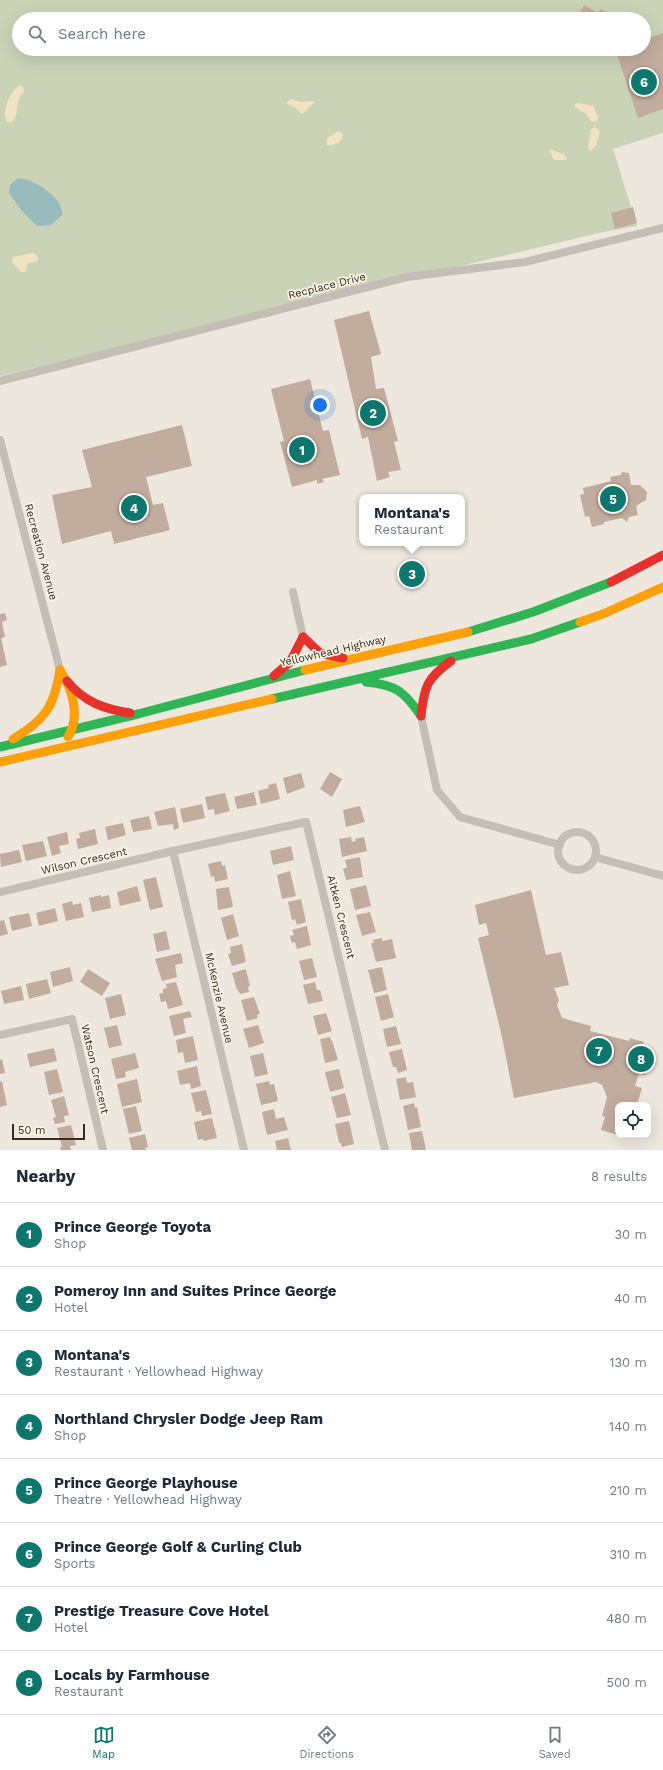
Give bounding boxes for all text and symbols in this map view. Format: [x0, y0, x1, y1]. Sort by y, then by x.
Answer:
search box [12, 12, 651, 56]
icon: search [26, 23, 48, 45]
text: Search here [58, 25, 146, 43]
pin: 6 [631, 67, 657, 97]
street label: Recplace Drive [287, 270, 367, 302]
your location [310, 395, 330, 415]
pin: 2 [360, 398, 386, 428]
pin: 1 [289, 435, 315, 465]
pin: 5 [600, 484, 626, 514]
pin: 4 [121, 493, 147, 523]
popup [359, 494, 465, 546]
street label: Recreation Avenue [22, 502, 60, 602]
text: Montana's [374, 504, 450, 522]
text: Restaurant [374, 522, 443, 537]
pin: 3 [399, 559, 425, 589]
street label: Yellowhead Highway [279, 632, 388, 670]
street label: Wilson Crescent [40, 845, 129, 877]
street label: Aitken Crescent [324, 874, 358, 960]
street label: McKenzie Avenue [202, 951, 236, 1045]
street label: Watson Crescent [78, 1023, 112, 1115]
pin: 7 [586, 1036, 612, 1066]
pin: 8 [628, 1044, 654, 1074]
map controls [615, 1102, 651, 1138]
button: locate [615, 1102, 651, 1138]
scale bar [12, 1122, 85, 1141]
text: 50 m [18, 1124, 45, 1137]
text: Nearby [16, 1166, 75, 1186]
text: 8 results [591, 1169, 647, 1184]
text: Prince George Toyota [54, 1218, 211, 1236]
text: 1 [26, 1227, 32, 1242]
text: 30 m [615, 1227, 647, 1242]
text: Shop [54, 1236, 86, 1251]
text: Pomeroy Inn and Suites Prince George [54, 1282, 337, 1300]
text: 2 [25, 1291, 33, 1306]
text: 40 m [614, 1291, 647, 1306]
text: Hotel [54, 1300, 88, 1315]
text: Montana's [54, 1346, 130, 1364]
text: 3 [25, 1355, 33, 1370]
text: 130 m [609, 1355, 647, 1370]
text: Restaurant · Yellowhead Highway [54, 1364, 263, 1379]
text: Northland Chrysler Dodge Jeep Ram [54, 1410, 323, 1428]
text: 4 [25, 1419, 33, 1434]
text: 140 m [609, 1419, 647, 1434]
text: Shop [54, 1428, 86, 1443]
text: Prince George Playhouse [54, 1474, 238, 1492]
text: 5 [25, 1483, 33, 1498]
text: 210 m [609, 1483, 647, 1498]
text: Theatre · Yellowhead Highway [54, 1492, 242, 1507]
text: Prince George Golf & Curling Club [54, 1538, 302, 1556]
text: 6 [25, 1547, 33, 1562]
text: 310 m [609, 1547, 647, 1562]
text: Sports [54, 1556, 95, 1571]
text: Prestige Treasure Cove Hotel [54, 1602, 269, 1620]
text: 7 [25, 1611, 33, 1626]
text: 480 m [606, 1611, 647, 1626]
text: Hotel [54, 1620, 88, 1635]
text: Locals by Farmhouse [54, 1666, 210, 1684]
text: 8 [25, 1675, 33, 1690]
text: 500 m [606, 1675, 647, 1690]
text: Restaurant [54, 1684, 124, 1699]
tab: Map [92, 1724, 115, 1761]
tab: Directions [300, 1724, 354, 1761]
tab: Saved [539, 1724, 571, 1761]

